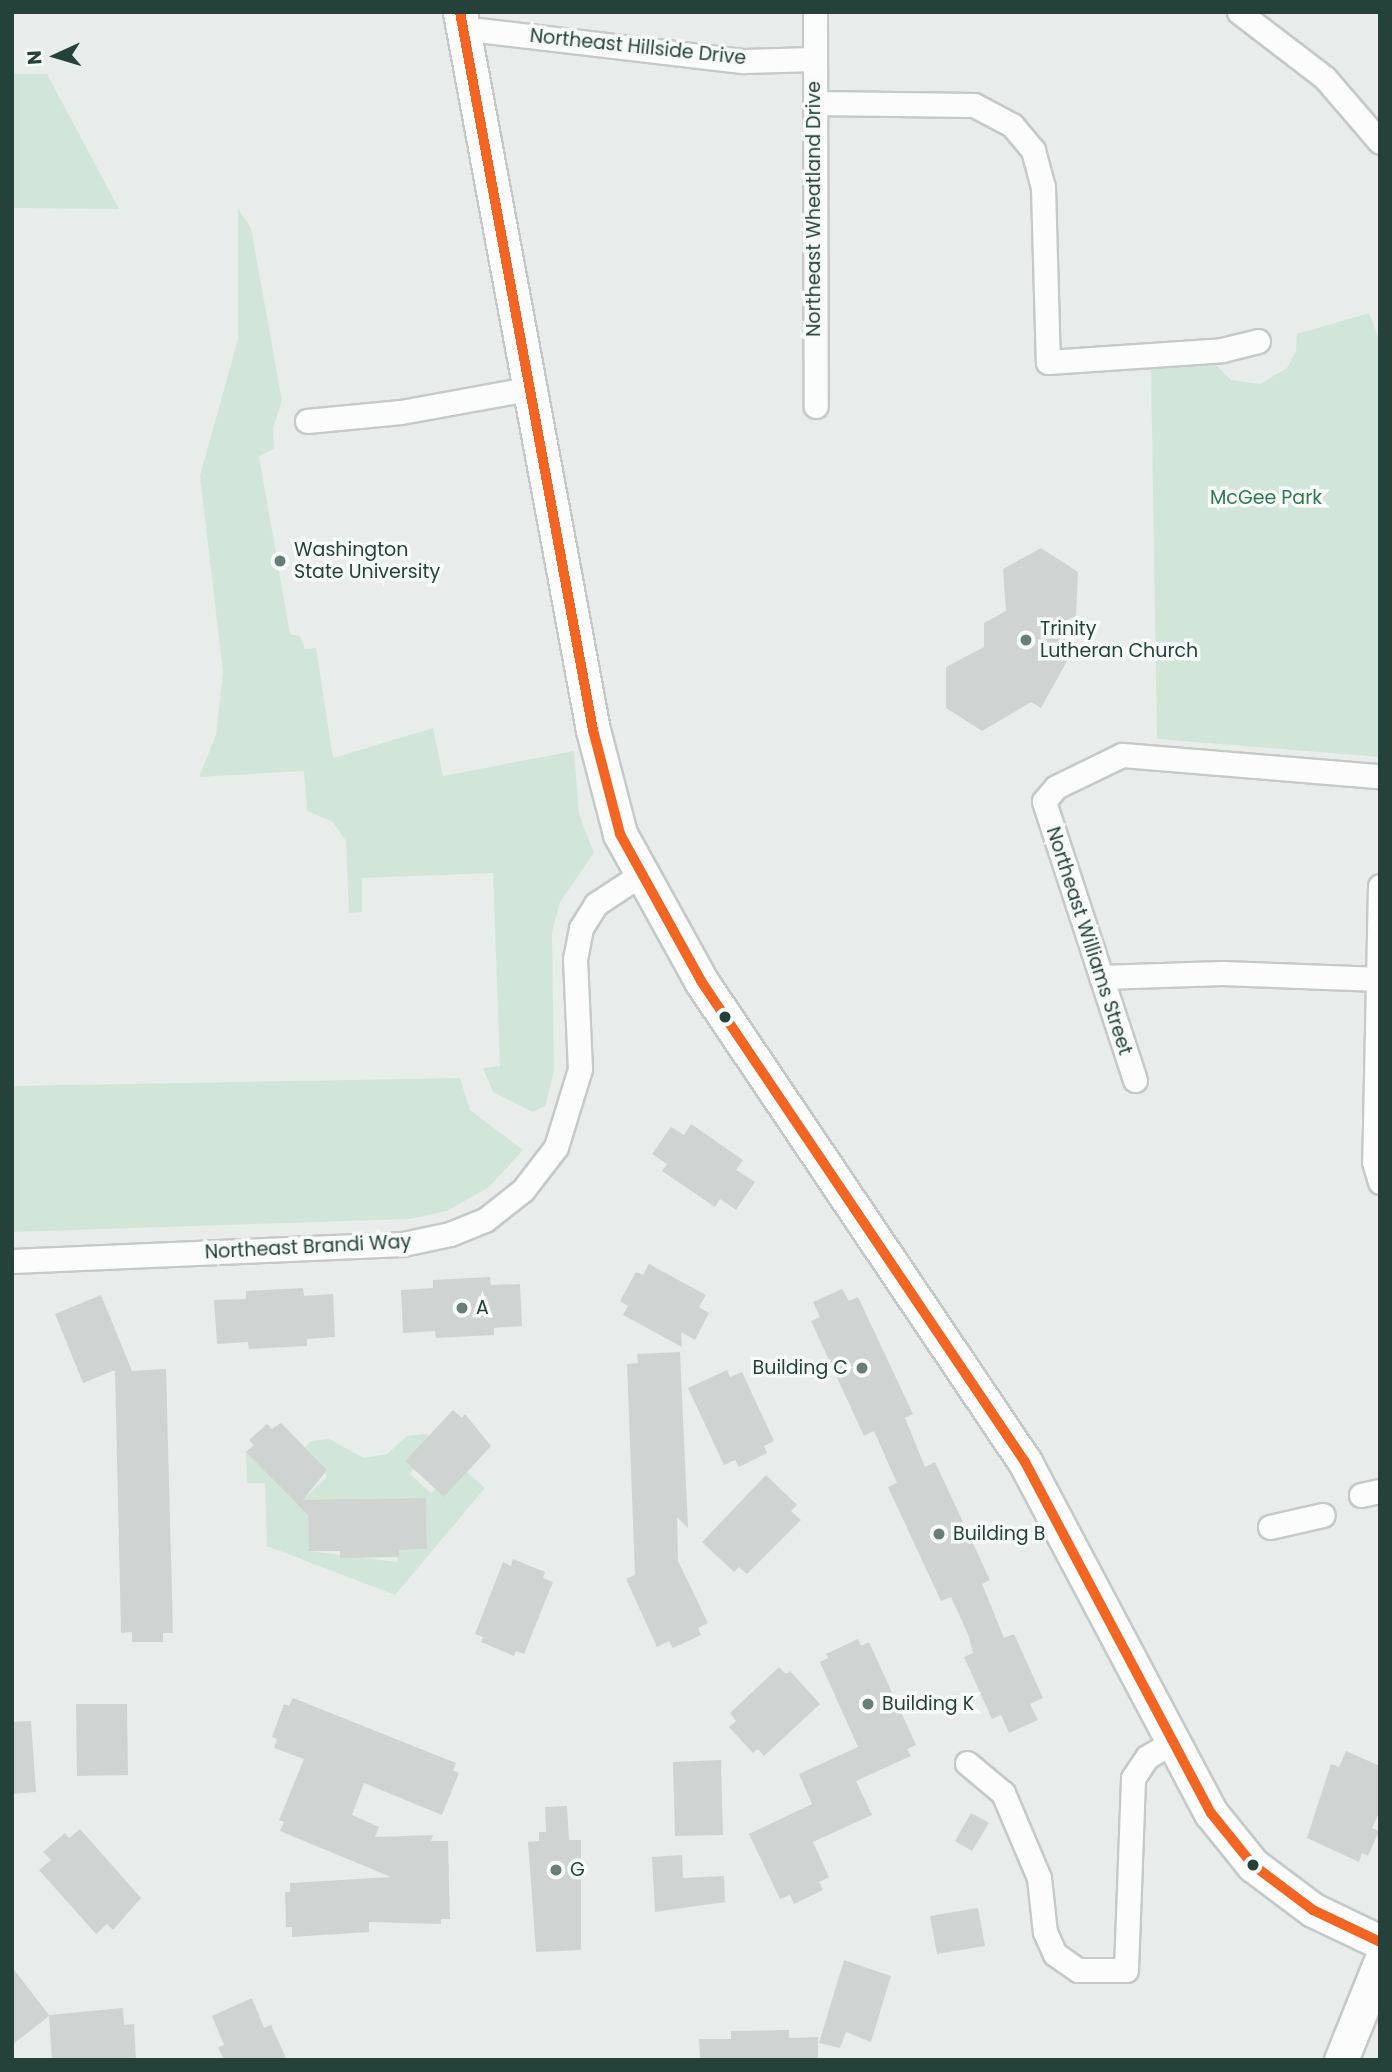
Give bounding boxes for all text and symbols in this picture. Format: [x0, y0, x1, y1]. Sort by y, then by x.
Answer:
north arrow [21, 21, 91, 91]
street label: Northeast Hillside Drive [529, 24, 747, 70]
text: N [21, 49, 49, 66]
street label: Northeast Wheatland Drive [803, 81, 825, 337]
park label: McGee Park [1210, 487, 1322, 509]
place label: Washington State University [294, 539, 440, 583]
marker: Washington State University [272, 553, 288, 569]
place label: Trinity Lutheran Church [1040, 618, 1198, 662]
marker: Trinity Lutheran Church [1018, 632, 1034, 648]
street label: Northeast Williams Street [1041, 824, 1137, 1058]
unlabelled marker [718, 1010, 732, 1024]
street label: Northeast Brandi Way [204, 1230, 412, 1264]
place label: A [476, 1297, 489, 1319]
marker: A [454, 1300, 470, 1316]
place label: Building C [753, 1357, 848, 1379]
marker: Building C [854, 1360, 870, 1376]
place label: Building B [953, 1523, 1045, 1545]
marker: Building B [931, 1526, 947, 1542]
place label: Building K [882, 1693, 974, 1715]
marker: Building K [860, 1696, 876, 1712]
unlabelled marker [1246, 1858, 1260, 1872]
place label: G [570, 1859, 585, 1881]
marker: G [548, 1862, 564, 1878]

